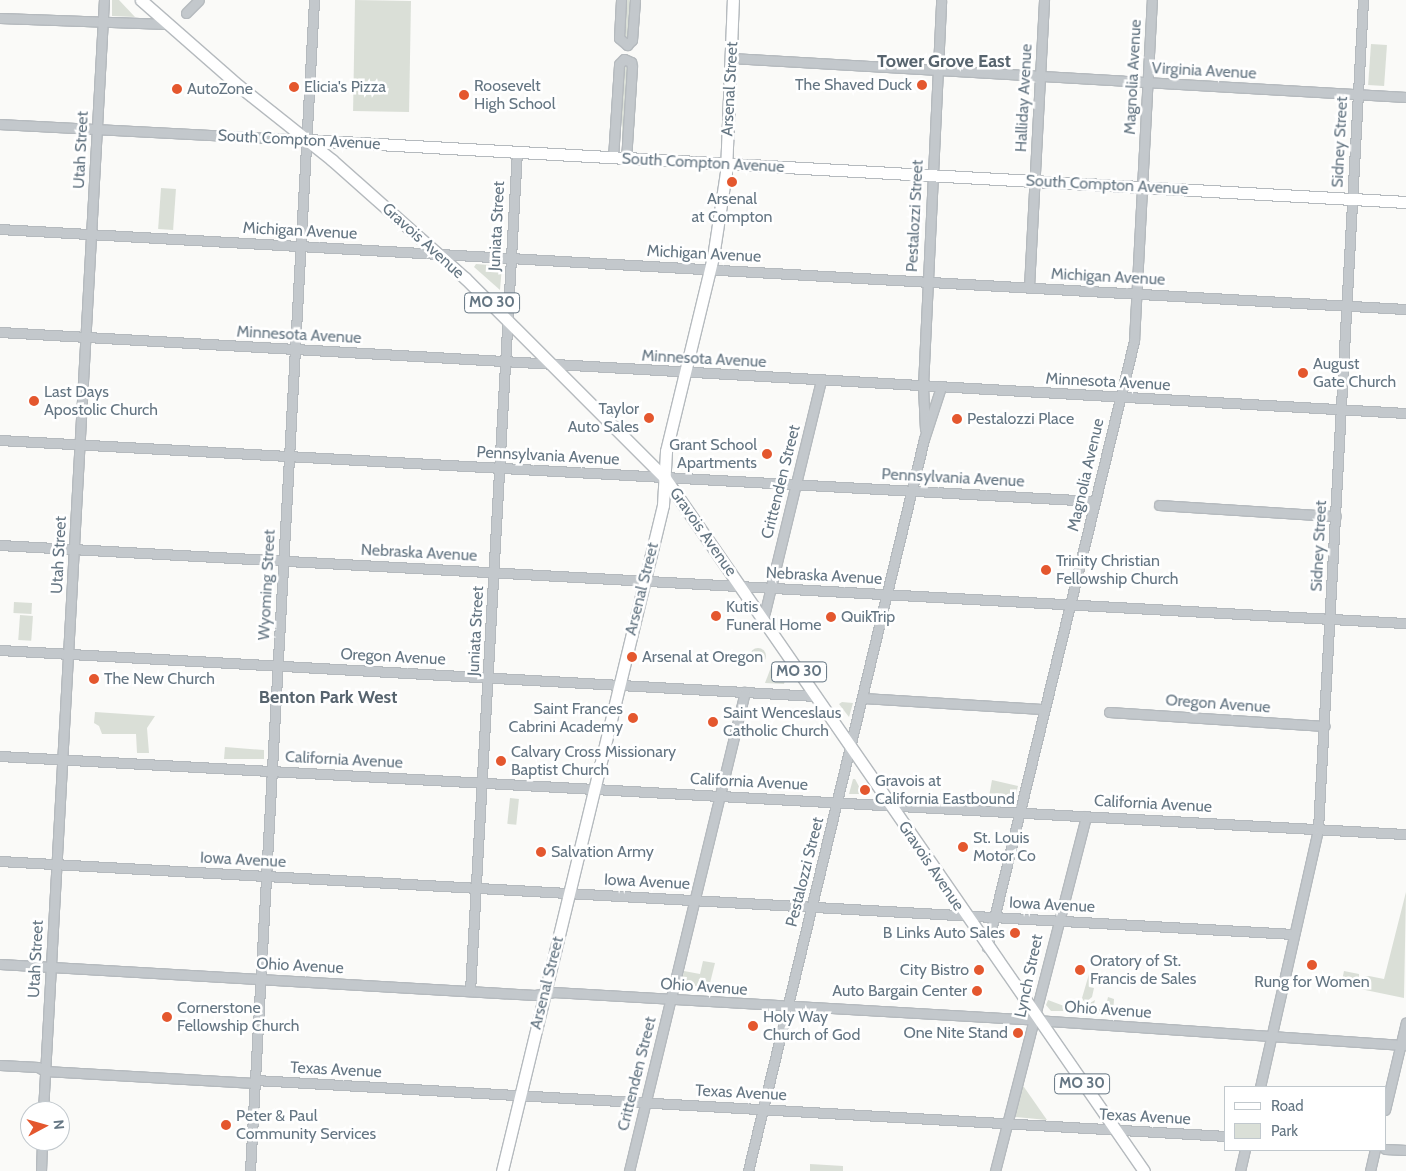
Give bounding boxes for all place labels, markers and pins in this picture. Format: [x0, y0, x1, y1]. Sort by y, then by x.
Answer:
place label: The Shaved Duck [795, 75, 912, 95]
place label: Roosevelt High School [474, 76, 555, 114]
place label: Elicia's Pizza [304, 77, 386, 97]
place label: AutoZone [187, 79, 253, 99]
marker: The Shaved Duck [916, 79, 928, 91]
marker: Elicia's Pizza [288, 81, 300, 93]
marker: AutoZone [171, 83, 183, 95]
marker: Roosevelt High School [458, 89, 470, 101]
marker: Arsenal at Compton [726, 176, 738, 188]
place label: Arsenal at Compton [692, 189, 772, 227]
place label: August Gate Church [1313, 354, 1396, 392]
marker: August Gate Church [1297, 367, 1309, 379]
place label: Last Days Apostolic Church [44, 382, 158, 420]
marker: Last Days Apostolic Church [28, 395, 40, 407]
place label: Taylor Auto Sales [568, 399, 639, 437]
place label: Pestalozzi Place [967, 409, 1074, 429]
marker: Taylor Auto Sales [643, 412, 655, 424]
marker: Pestalozzi Place [951, 413, 963, 425]
place label: Grant School Apartments [669, 435, 757, 473]
marker: Grant School Apartments [761, 448, 773, 460]
place label: Trinity Christian Fellowship Church [1056, 551, 1179, 589]
marker: Trinity Christian Fellowship Church [1040, 564, 1052, 576]
place label: Kutis Funeral Home [726, 597, 821, 635]
place label: QuikTrip [841, 607, 895, 627]
marker: Kutis Funeral Home [710, 610, 722, 622]
marker: QuikTrip [825, 611, 837, 623]
place label: Arsenal at Oregon [642, 647, 763, 667]
marker: Arsenal at Oregon [626, 651, 638, 663]
place label: The New Church [104, 669, 215, 689]
marker: The New Church [88, 673, 100, 685]
place label: Saint Frances Cabrini Academy [509, 699, 623, 737]
place label: Saint Wenceslaus Catholic Church [723, 703, 841, 741]
marker: Saint Frances Cabrini Academy [627, 712, 639, 724]
marker: Saint Wenceslaus Catholic Church [707, 716, 719, 728]
place label: Calvary Cross Missionary Baptist Church [511, 742, 676, 780]
marker: Calvary Cross Missionary Baptist Church [495, 755, 507, 767]
place label: Gravois at California Eastbound [875, 771, 1015, 809]
marker: Gravois at California Eastbound [859, 784, 871, 796]
place label: St. Louis Motor Co [973, 828, 1036, 866]
marker: St. Louis Motor Co [957, 841, 969, 853]
place label: Salvation Army [551, 842, 654, 862]
marker: Salvation Army [535, 846, 547, 858]
place label: B Links Auto Sales [883, 923, 1005, 943]
marker: B Links Auto Sales [1009, 927, 1021, 939]
place label: Oratory of St. Francis de Sales [1090, 951, 1196, 989]
marker: Rung for Women [1306, 959, 1318, 971]
place label: City Bistro [900, 960, 969, 980]
marker: City Bistro [973, 964, 985, 976]
marker: Oratory of St. Francis de Sales [1074, 964, 1086, 976]
place label: Rung for Women [1254, 972, 1370, 992]
place label: Auto Bargain Center [832, 981, 967, 1001]
marker: Auto Bargain Center [971, 985, 983, 997]
place label: Cornerstone Fellowship Church [177, 998, 300, 1036]
place label: Holy Way Church of God [763, 1007, 860, 1045]
marker: Cornerstone Fellowship Church [161, 1011, 173, 1023]
marker: Holy Way Church of God [747, 1020, 759, 1032]
place label: One Nite Stand [903, 1023, 1008, 1043]
marker: One Nite Stand [1012, 1027, 1024, 1039]
place label: Peter & Paul Community Services [236, 1106, 376, 1144]
marker: Peter & Paul Community Services [220, 1119, 232, 1131]

